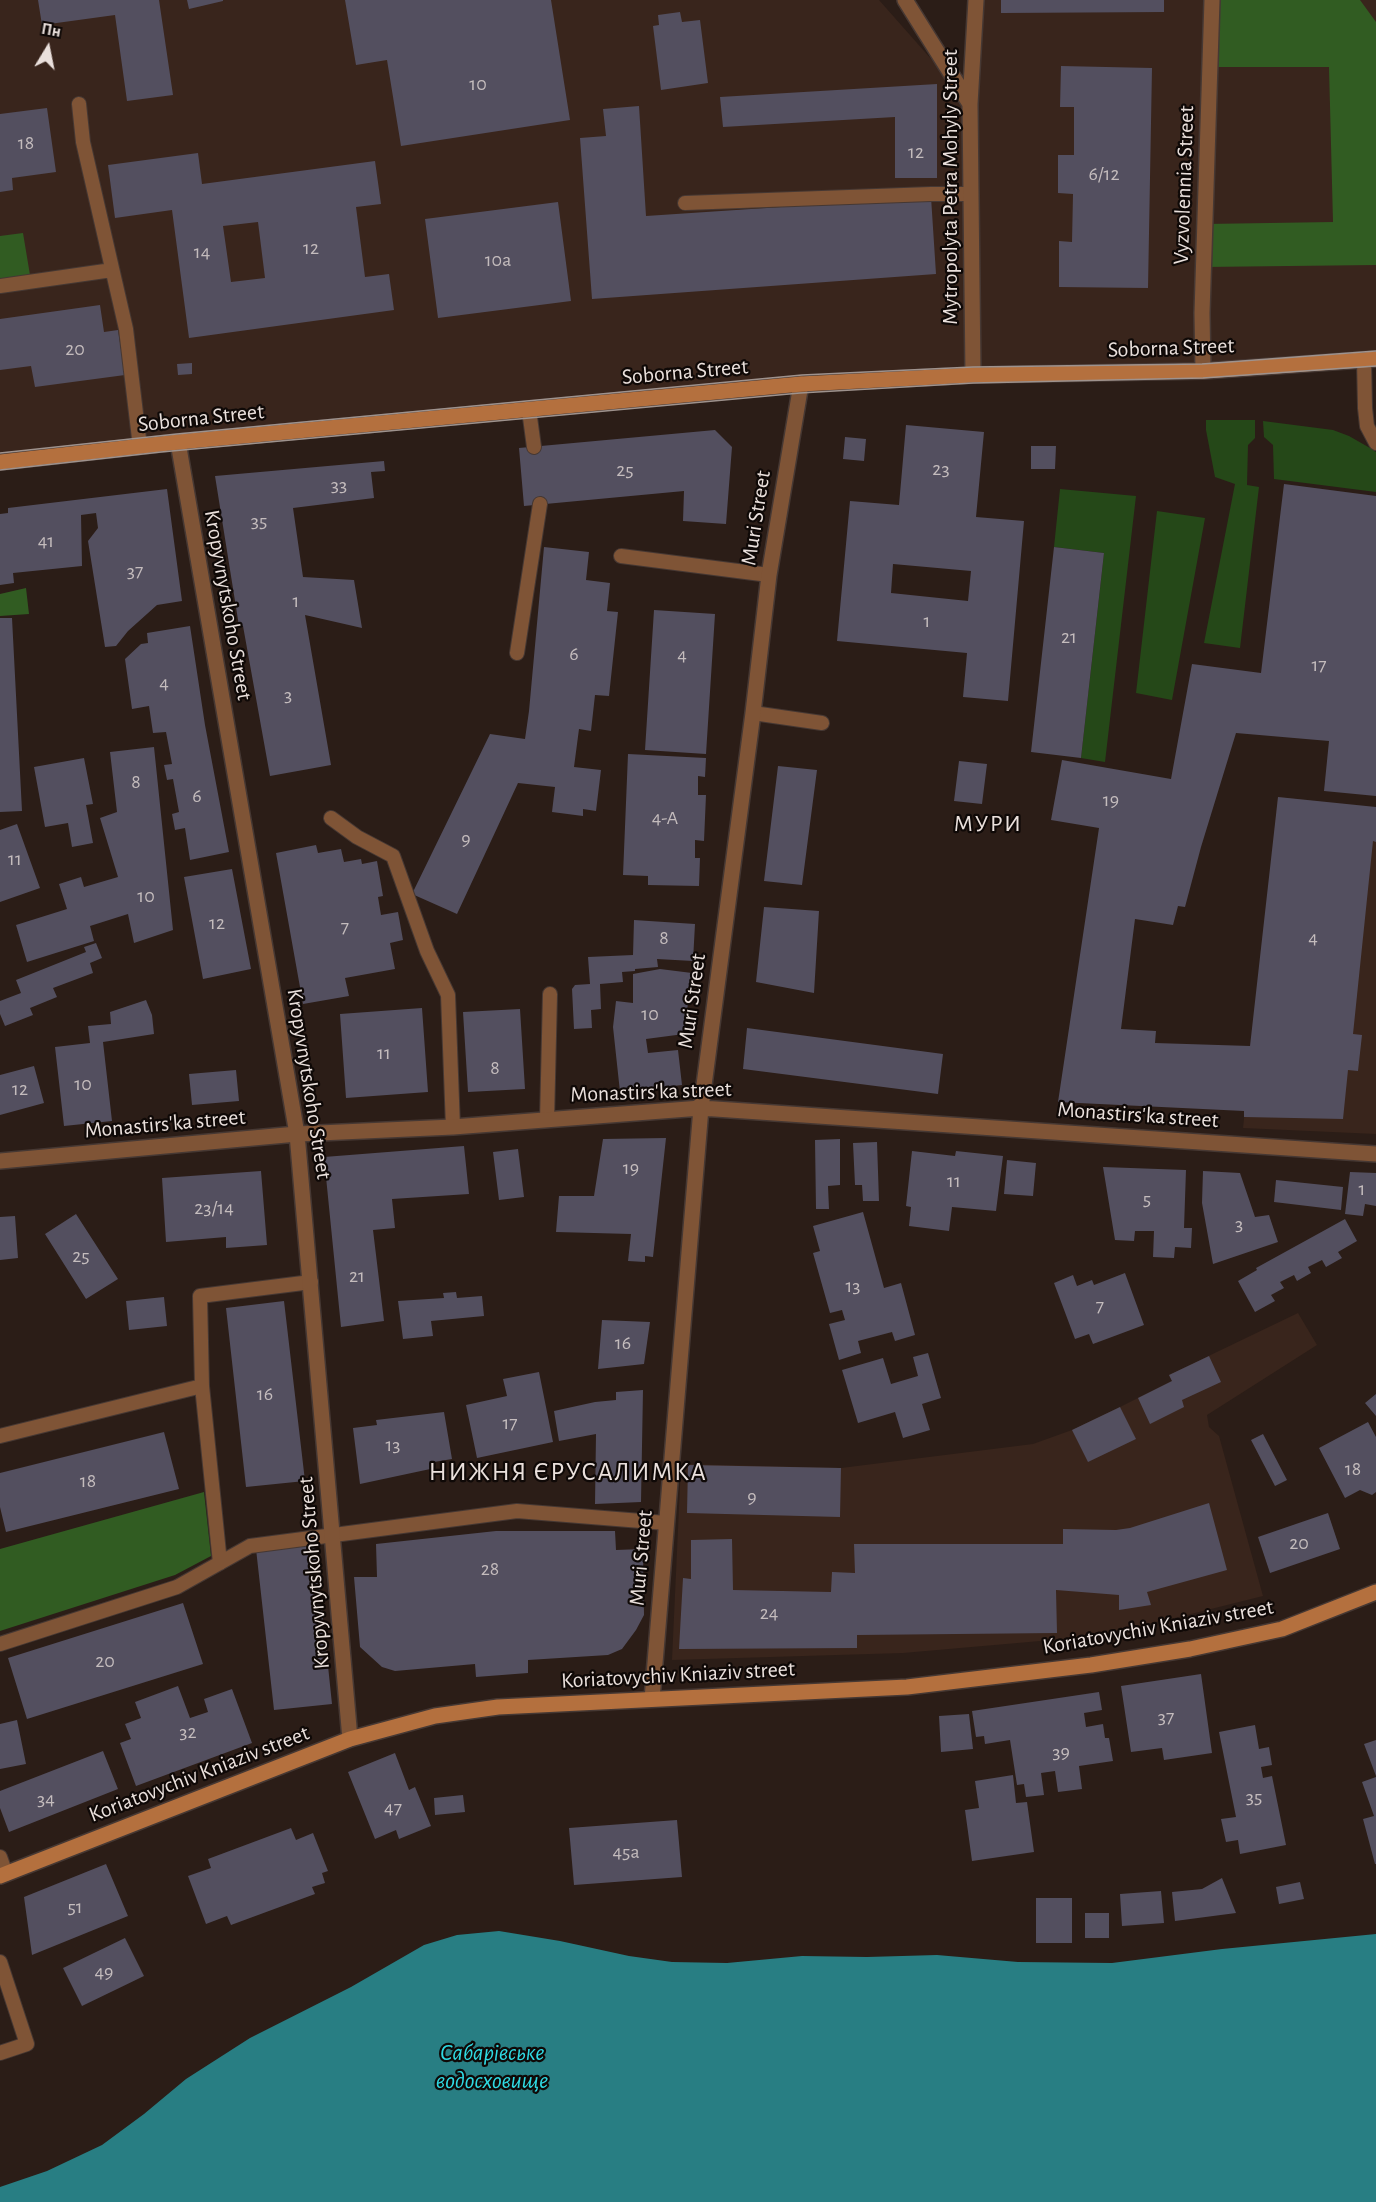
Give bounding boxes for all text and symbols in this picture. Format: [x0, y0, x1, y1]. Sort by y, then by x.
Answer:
north arrow [18, 18, 78, 78]
text: Пн [40, 21, 62, 40]
street label: Mytropolyta Petra Mohyly Street [937, 49, 963, 325]
house number: 10 [469, 72, 487, 96]
street label: Vyzvolennia Street [1168, 105, 1200, 265]
house number: 18 [18, 131, 34, 155]
house number: 12 [908, 140, 924, 164]
house number: 6/12 [1088, 162, 1120, 186]
house number: 12 [303, 236, 319, 260]
house number: 14 [194, 240, 210, 264]
house number: 10а [485, 248, 511, 272]
street label: Soborna Street [1107, 333, 1235, 363]
house number: 20 [65, 337, 85, 361]
street label: Soborna Street [621, 353, 749, 391]
street label: Soborna Street [137, 398, 265, 438]
house number: 23 [932, 457, 950, 481]
house number: 25 [616, 458, 634, 482]
street label: Muri Street [735, 469, 777, 567]
house number: 33 [331, 473, 347, 497]
street label: Kropyvnytskoho Street [198, 508, 258, 702]
house number: 35 [251, 509, 267, 533]
house number: 41 [38, 529, 54, 553]
house number: 37 [127, 559, 143, 583]
house number: 1 [293, 589, 299, 613]
house number: 1 [924, 609, 930, 633]
house number: 21 [1061, 625, 1077, 649]
house number: 6 [569, 642, 579, 666]
house number: 4 [677, 643, 687, 667]
house number: 17 [1311, 653, 1327, 677]
house number: 4 [159, 671, 169, 695]
house number: 3 [284, 683, 292, 707]
house number: 8 [131, 770, 141, 794]
house number: 6 [192, 784, 202, 808]
house number: 19 [1103, 788, 1119, 812]
house number: 4-А [652, 806, 678, 830]
district label: МУРИ [953, 810, 1023, 838]
house number: 9 [461, 827, 471, 851]
house number: 11 [8, 847, 22, 871]
house number: 10 [137, 884, 155, 908]
house number: 12 [209, 911, 225, 935]
house number: 7 [341, 915, 349, 939]
house number: 8 [659, 926, 669, 950]
house number: 4 [1308, 926, 1318, 950]
street label: Muri Street [672, 952, 712, 1050]
street label: Kropyvnytskoho Street [281, 987, 337, 1181]
house number: 10 [641, 1002, 659, 1026]
house number: 11 [377, 1041, 391, 1065]
house number: 8 [490, 1056, 500, 1080]
house number: 10 [74, 1072, 92, 1096]
street label: Monastirs'ka street [570, 1076, 732, 1108]
house number: 12 [12, 1077, 28, 1101]
street label: Monastirs'ka street [1057, 1096, 1219, 1134]
street label: Monastirs'ka street [83, 1104, 247, 1144]
house number: 19 [623, 1156, 639, 1180]
house number: 11 [947, 1169, 961, 1193]
house number: 1 [1359, 1177, 1365, 1201]
house number: 5 [1143, 1187, 1151, 1211]
house number: 23/14 [194, 1196, 234, 1220]
house number: 3 [1235, 1212, 1243, 1236]
house number: 25 [72, 1244, 90, 1268]
house number: 21 [349, 1264, 365, 1288]
house number: 13 [845, 1274, 861, 1298]
house number: 7 [1096, 1294, 1104, 1318]
house number: 16 [615, 1331, 631, 1355]
house number: 16 [257, 1382, 273, 1406]
house number: 17 [502, 1411, 518, 1435]
house number: 13 [385, 1433, 401, 1457]
district label: НИЖНЯ ЄРУСАЛИМКА [429, 1456, 707, 1488]
house number: 18 [1345, 1457, 1361, 1481]
house number: 18 [80, 1469, 96, 1493]
street label: Kropyvnytskoho Street [292, 1476, 336, 1670]
house number: 9 [747, 1485, 757, 1509]
street label: Muri Street [624, 1509, 658, 1607]
house number: 20 [1289, 1531, 1309, 1555]
house number: 28 [481, 1557, 499, 1581]
street label: Koriatovychiv Kniaziv street [1041, 1594, 1275, 1660]
house number: 24 [760, 1601, 778, 1625]
house number: 20 [95, 1649, 115, 1673]
street label: Koriatovychiv Kniaziv street [560, 1656, 796, 1694]
house number: 37 [1158, 1705, 1174, 1729]
street label: Koriatovychiv Kniaziv street [85, 1720, 313, 1828]
house number: 32 [179, 1720, 197, 1744]
house number: 39 [1052, 1740, 1070, 1764]
house number: 35 [1246, 1785, 1262, 1809]
house number: 34 [37, 1787, 55, 1811]
house number: 47 [384, 1796, 402, 1820]
house number: 45а [612, 1840, 640, 1864]
house number: 51 [67, 1895, 83, 1919]
house number: 49 [94, 1960, 114, 1984]
water label: Сабарівське водосховище [436, 2039, 548, 2095]

